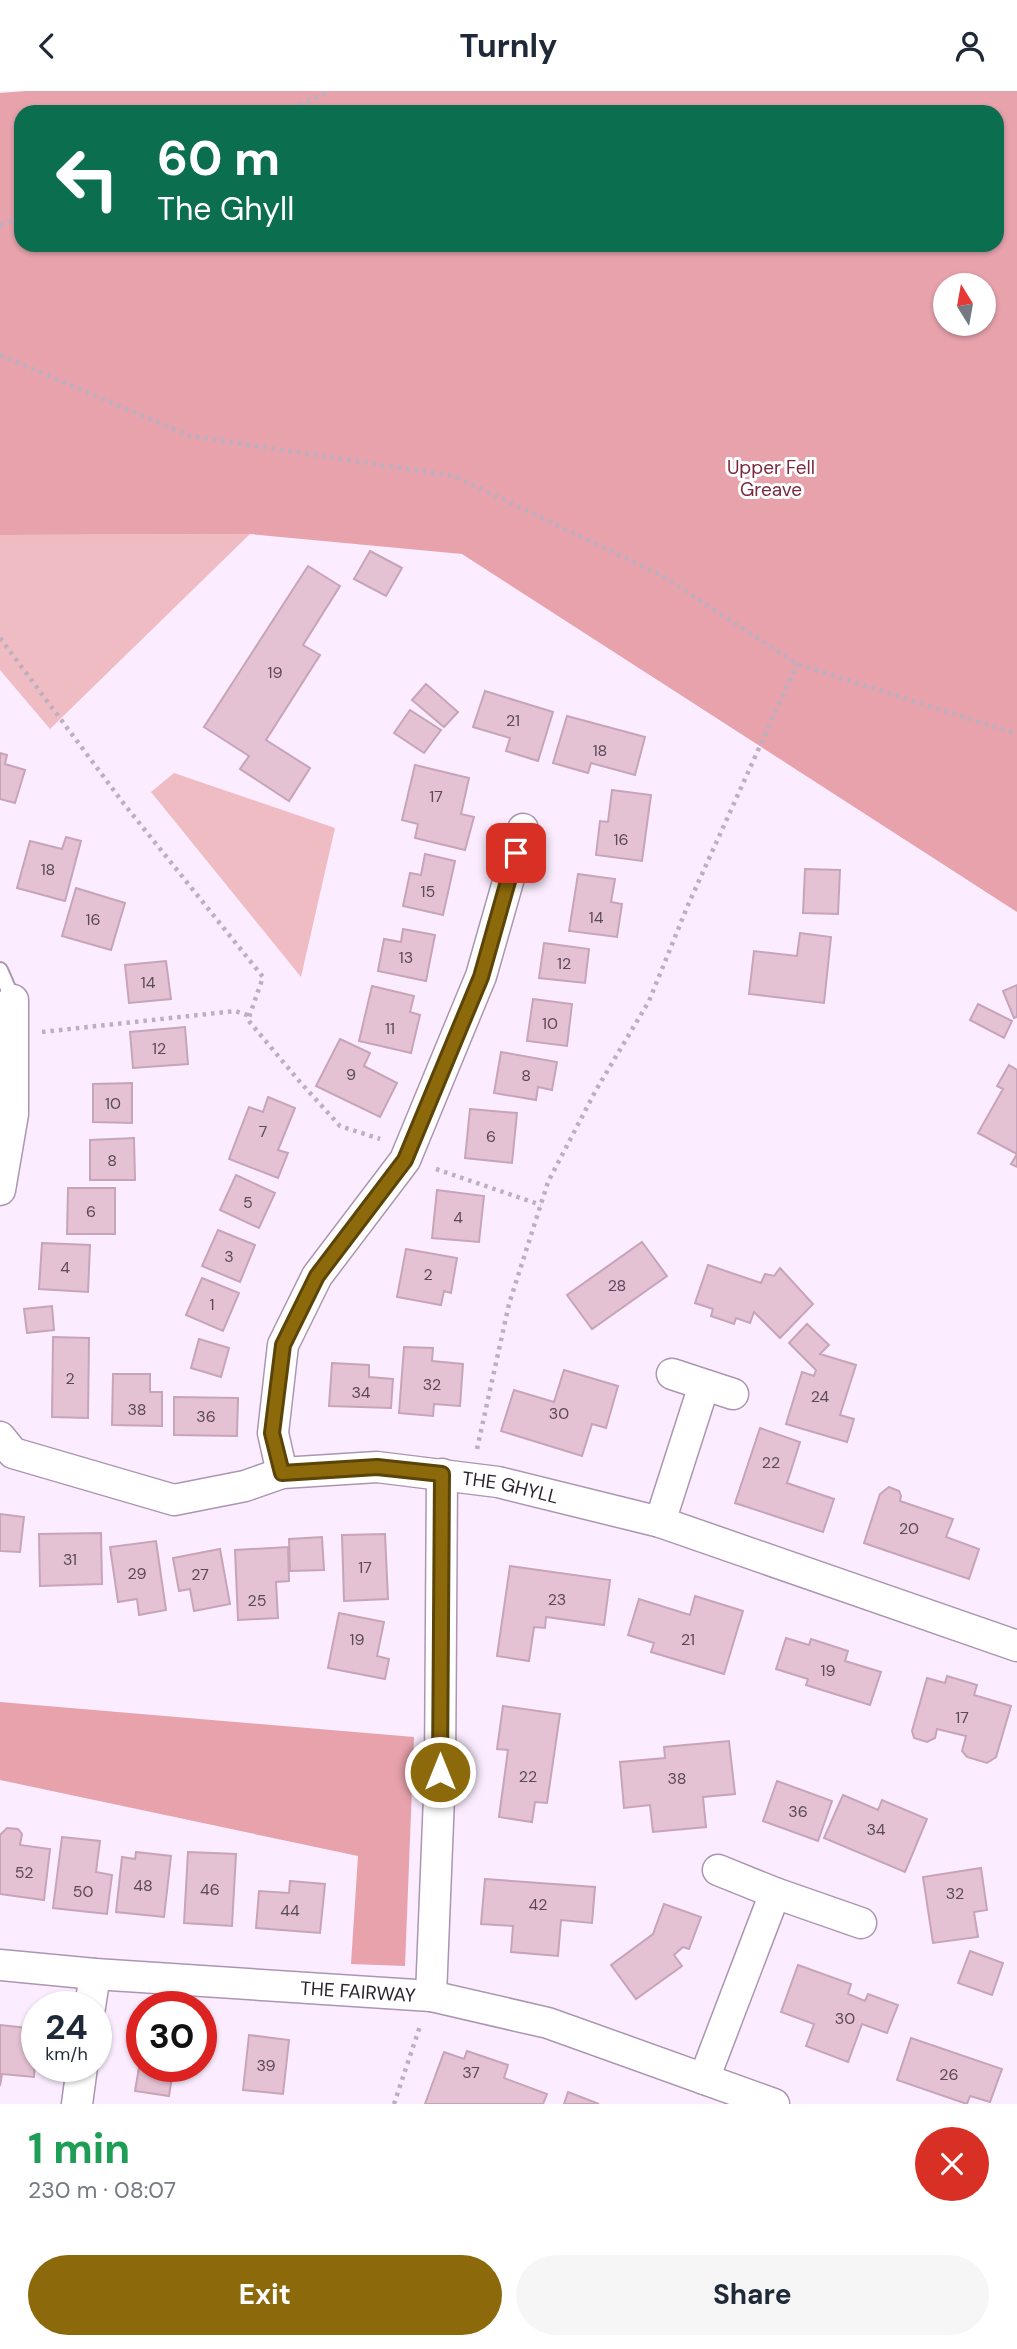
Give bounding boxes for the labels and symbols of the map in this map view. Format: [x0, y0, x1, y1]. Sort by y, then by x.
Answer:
north arrow [933, 273, 996, 336]
park label: Upper Fell Greave [727, 455, 815, 502]
house number: 19 [267, 662, 283, 683]
house number: 21 [506, 710, 520, 731]
house number: 18 [593, 740, 607, 761]
house number: 17 [429, 786, 443, 807]
pin [486, 823, 546, 883]
house number: 16 [613, 829, 629, 850]
house number: 18 [41, 859, 55, 880]
house number: 15 [421, 881, 435, 902]
house number: 14 [589, 907, 604, 928]
house number: 16 [85, 909, 101, 930]
house number: 13 [399, 947, 413, 968]
house number: 12 [557, 953, 571, 974]
house number: 14 [141, 972, 156, 993]
house number: 10 [542, 1013, 558, 1034]
house number: 11 [385, 1018, 395, 1039]
house number: 12 [152, 1038, 166, 1059]
house number: 9 [346, 1064, 356, 1085]
house number: 8 [521, 1065, 531, 1086]
house number: 10 [105, 1093, 121, 1114]
house number: 7 [259, 1121, 267, 1142]
house number: 6 [486, 1126, 496, 1147]
house number: 8 [107, 1150, 117, 1171]
house number: 5 [243, 1192, 253, 1213]
house number: 6 [86, 1201, 96, 1222]
house number: 4 [453, 1207, 463, 1228]
house number: 3 [224, 1246, 234, 1267]
house number: 4 [60, 1257, 70, 1278]
house number: 2 [423, 1264, 433, 1285]
house number: 28 [608, 1275, 626, 1296]
house number: 1 [210, 1294, 215, 1315]
house number: 2 [65, 1368, 75, 1389]
house number: 32 [423, 1374, 441, 1395]
house number: 34 [351, 1382, 371, 1403]
house number: 24 [811, 1386, 830, 1407]
house number: 38 [127, 1399, 147, 1420]
house number: 30 [549, 1403, 569, 1424]
house number: 36 [196, 1406, 216, 1427]
house number: 22 [762, 1452, 780, 1473]
street label: THE GHYLL [461, 1465, 561, 1509]
house number: 20 [899, 1518, 919, 1539]
house number: 31 [63, 1549, 77, 1570]
house number: 17 [358, 1557, 372, 1578]
house number: 29 [127, 1563, 147, 1584]
house number: 27 [191, 1564, 209, 1585]
house number: 23 [548, 1589, 566, 1610]
house number: 25 [248, 1590, 266, 1611]
house number: 19 [349, 1629, 365, 1650]
house number: 21 [681, 1629, 695, 1650]
house number: 19 [820, 1660, 836, 1681]
house number: 17 [955, 1707, 969, 1728]
position arrow [403, 1735, 477, 1809]
house number: 22 [519, 1766, 537, 1787]
house number: 38 [667, 1768, 687, 1789]
house number: 36 [788, 1801, 808, 1822]
house number: 34 [866, 1819, 886, 1840]
house number: 52 [15, 1862, 33, 1883]
house number: 48 [133, 1875, 153, 1896]
house number: 46 [200, 1879, 220, 1900]
house number: 50 [73, 1881, 93, 1902]
house number: 32 [946, 1883, 964, 1904]
house number: 42 [529, 1894, 547, 1915]
house number: 44 [280, 1900, 300, 1921]
street label: THE FAIRWAY [299, 1975, 417, 2007]
speed limit sign: 30 [126, 1991, 217, 2082]
house number: 30 [835, 2008, 855, 2029]
house number: 39 [256, 2055, 276, 2076]
house number: 37 [462, 2062, 480, 2083]
house number: 26 [939, 2064, 959, 2085]

